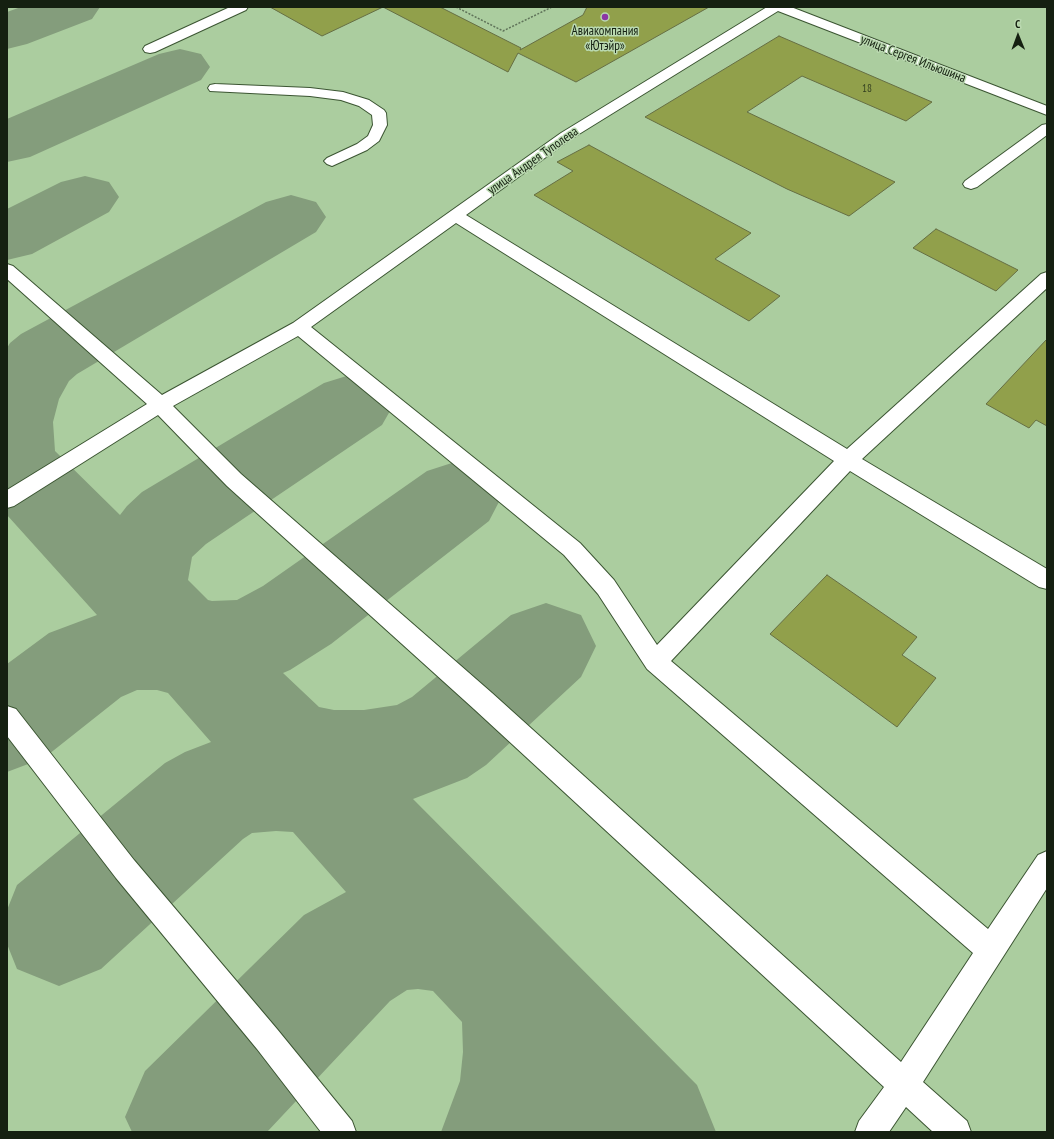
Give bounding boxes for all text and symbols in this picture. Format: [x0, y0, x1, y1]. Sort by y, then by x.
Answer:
marker: Авиакомпания «Ютэйр» [600, 12, 610, 22]
north arrow [998, 16, 1038, 56]
text: С [1015, 17, 1020, 31]
place label: Авиакомпания «Ютэйр» [572, 23, 638, 54]
street label: улица Сергея Ильюшина [858, 32, 968, 86]
house number: 18 [862, 82, 872, 96]
street label: улица Андрея Туполева [485, 124, 581, 198]

